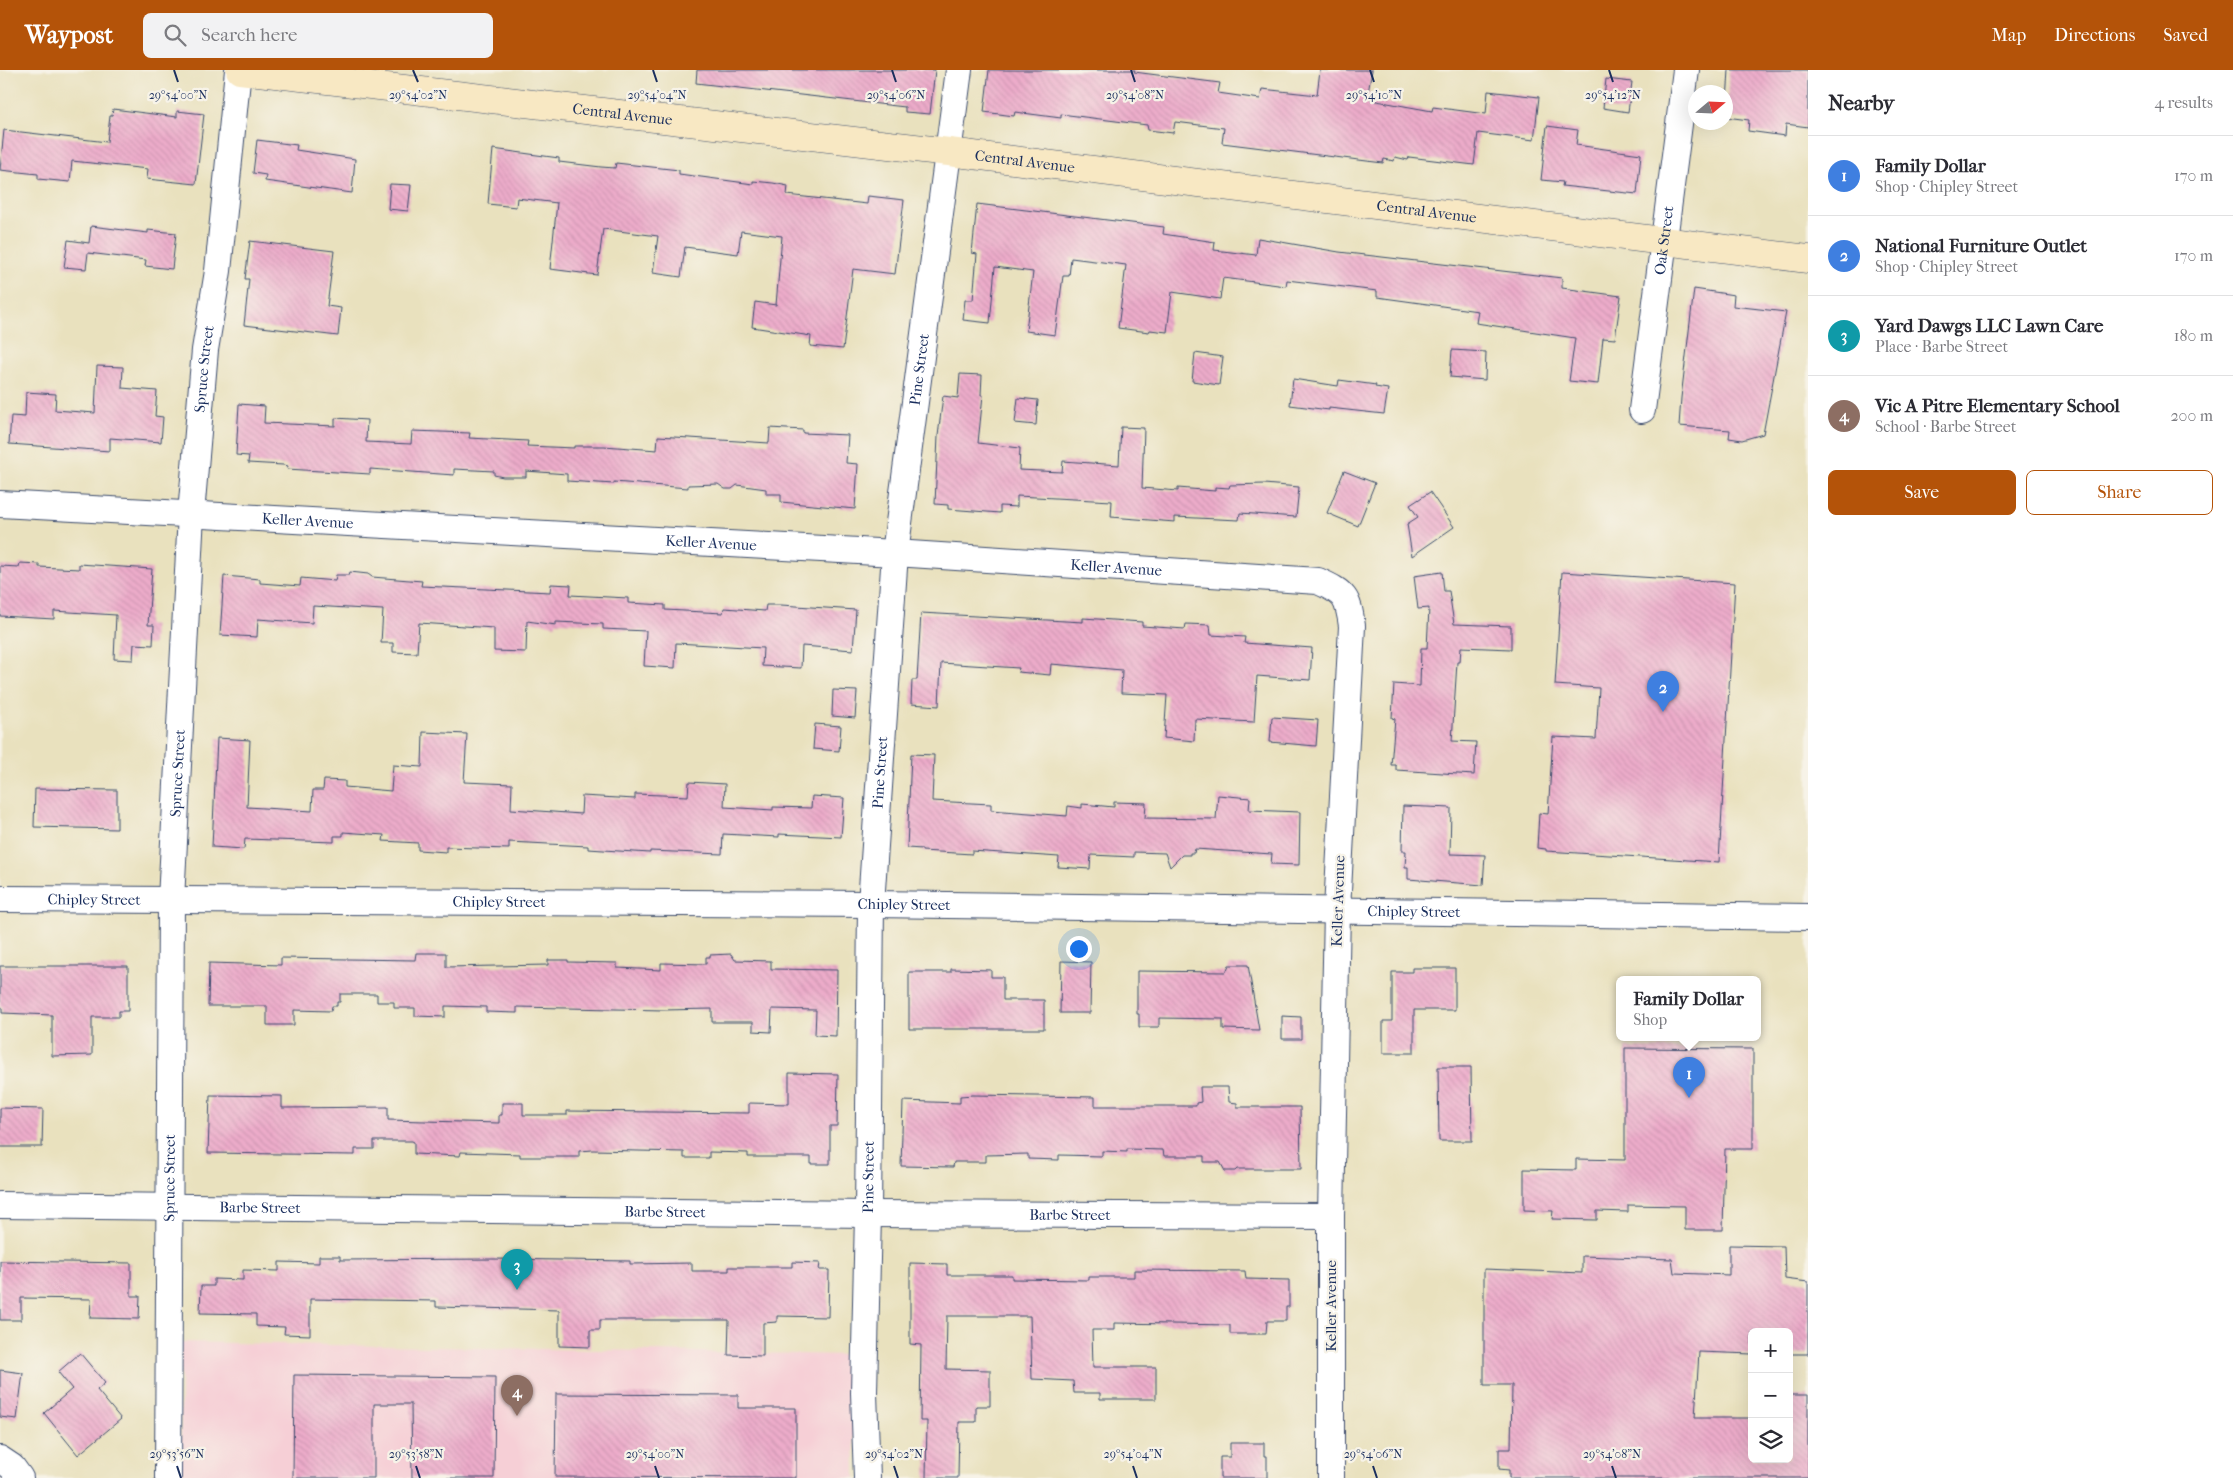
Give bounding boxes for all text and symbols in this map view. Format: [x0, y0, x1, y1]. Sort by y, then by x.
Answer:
search box [143, 13, 493, 58]
text: Waypost [25, 21, 113, 49]
icon: search [161, 21, 189, 49]
text: Search here [201, 24, 297, 46]
text: Map [1992, 25, 2026, 46]
text: Directions [2054, 25, 2135, 46]
text: Saved [2163, 25, 2208, 46]
north arrow [1688, 85, 1733, 130]
text: 29°54'00"N [149, 88, 207, 102]
text: 29°54'02"N [389, 88, 447, 102]
text: 29°54'04"N [627, 88, 687, 102]
text: 29°54'06"N [867, 88, 925, 102]
text: 29°54'08"N [1106, 88, 1164, 102]
text: 29°54'10"N [1346, 88, 1402, 102]
text: 29°54'12"N [1585, 88, 1641, 102]
text: Nearby [1828, 91, 1894, 115]
text: 4 results [2155, 93, 2213, 112]
street label: Central Avenue [571, 100, 674, 129]
street label: Central Avenue [974, 146, 1076, 177]
text: Family Dollar [1875, 155, 1986, 177]
text: 1 [1841, 166, 1847, 185]
text: 170 m [2174, 166, 2213, 185]
text: Shop · Chipley Street [1875, 177, 2018, 196]
street label: Central Avenue [1376, 196, 1478, 227]
street label: Oak Street [1651, 204, 1677, 276]
text: National Furniture Outlet [1875, 235, 2087, 257]
text: 2 [1840, 246, 1848, 265]
text: 170 m [2174, 246, 2213, 265]
text: Shop · Chipley Street [1875, 257, 2018, 276]
text: Yard Dawgs LLC Lawn Care [1875, 315, 2103, 337]
street label: Spruce Street [191, 324, 218, 413]
text: 3 [1841, 326, 1847, 345]
text: 180 m [2174, 326, 2213, 345]
street label: Pine Street [906, 332, 933, 407]
text: Place · Barbe Street [1875, 337, 2008, 356]
text: Vic A Pitre Elementary School [1875, 395, 2120, 417]
text: 4 [1839, 406, 1849, 425]
text: 200 m [2170, 406, 2213, 425]
text: School · Barbe Street [1875, 417, 2016, 436]
button: Save [1828, 470, 2016, 515]
button: Share [2026, 470, 2213, 515]
street label: Keller Avenue [261, 509, 354, 532]
street label: Keller Avenue [665, 531, 758, 554]
street label: Keller Avenue [1070, 556, 1163, 580]
pin: 2 [1647, 671, 1679, 712]
street label: Spruce Street [166, 728, 189, 817]
street label: Pine Street [869, 735, 891, 809]
street label: Keller Avenue [1327, 854, 1349, 947]
street label: Chipley Street [47, 890, 141, 909]
street label: Chipley Street [452, 893, 546, 911]
street label: Chipley Street [857, 895, 951, 914]
street label: Chipley Street [1367, 902, 1461, 921]
your location [1066, 936, 1092, 962]
popup [1616, 976, 1761, 1041]
text: Family Dollar [1633, 988, 1744, 1010]
text: Shop [1633, 1010, 1667, 1029]
pin: 1 [1673, 1057, 1705, 1098]
street label: Spruce Street [160, 1134, 179, 1222]
street label: Pine Street [859, 1140, 878, 1213]
street label: Barbe Street [219, 1198, 301, 1217]
street label: Barbe Street [624, 1202, 706, 1221]
street label: Barbe Street [1029, 1206, 1111, 1224]
pin: 3 [501, 1249, 533, 1290]
street label: Keller Avenue [1322, 1260, 1340, 1352]
map controls [1748, 1328, 1793, 1463]
button: + [1748, 1328, 1793, 1373]
button: − [1748, 1373, 1793, 1418]
pin: 4 [501, 1375, 533, 1416]
button: layers [1748, 1418, 1793, 1463]
text: 29°53'56"N [150, 1447, 204, 1461]
text: 29°53'58"N [389, 1447, 443, 1461]
text: 29°54'00"N [626, 1447, 684, 1461]
text: 29°54'02"N [865, 1447, 923, 1461]
text: 29°54'04"N [1103, 1447, 1163, 1461]
text: 29°54'06"N [1344, 1447, 1402, 1461]
text: 29°54'08"N [1583, 1447, 1641, 1461]

